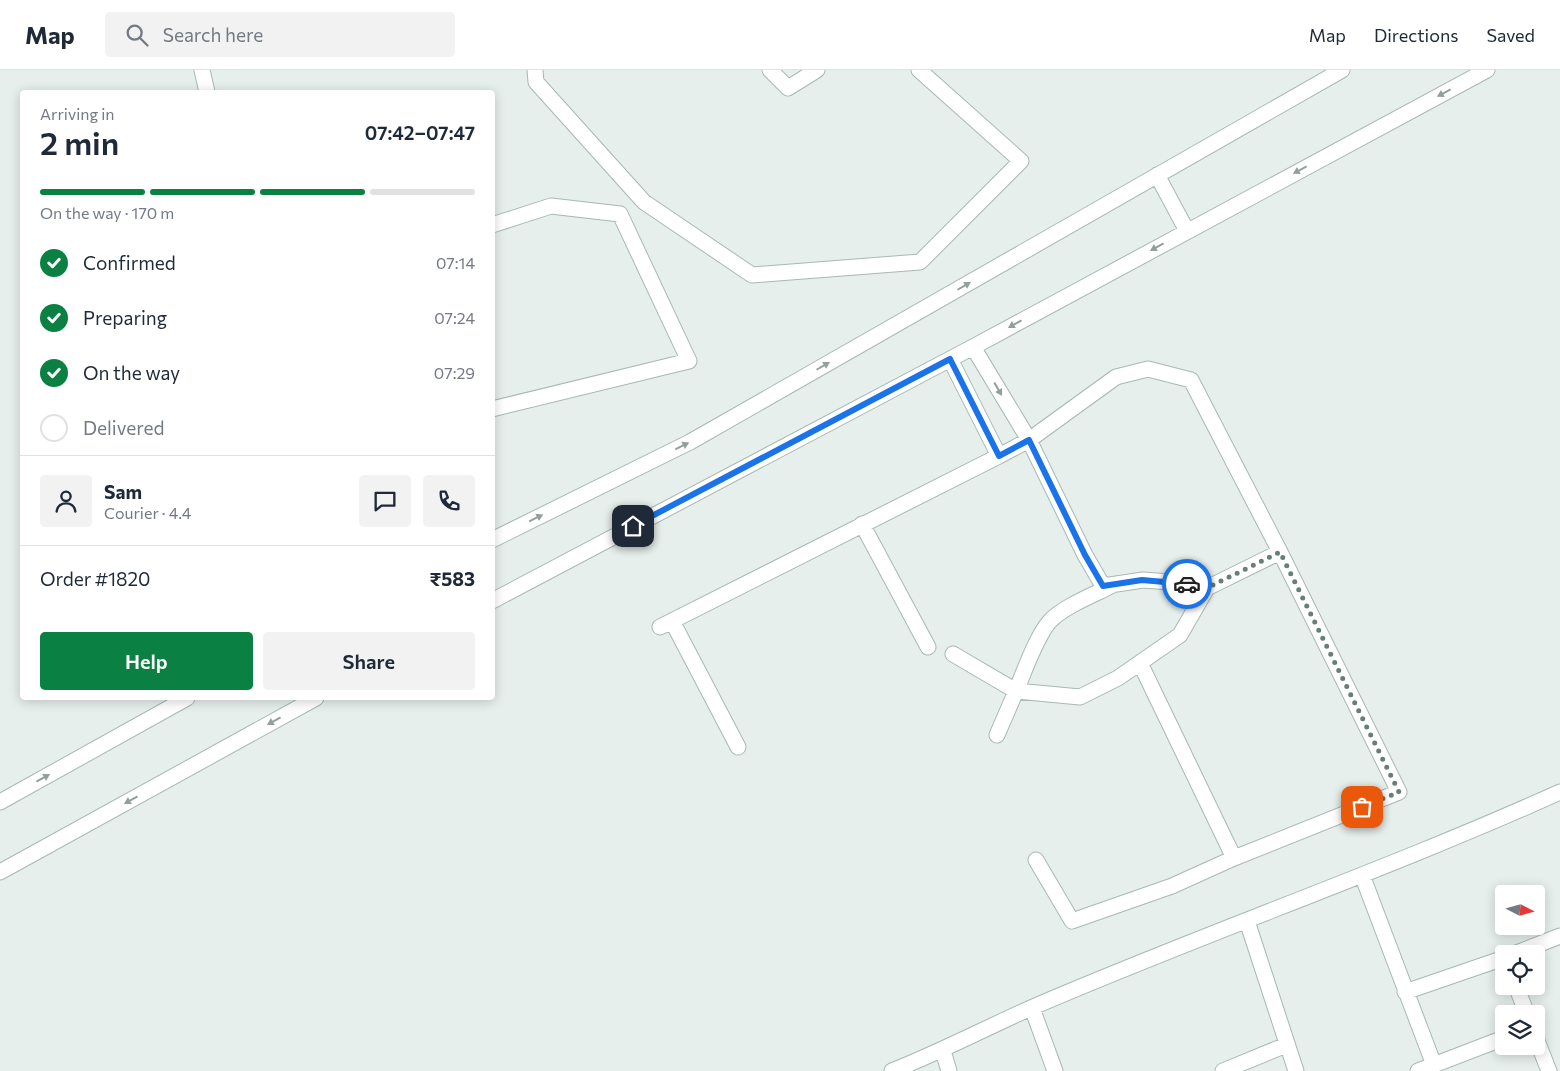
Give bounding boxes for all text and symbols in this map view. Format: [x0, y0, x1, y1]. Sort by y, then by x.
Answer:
search box [105, 12, 455, 57]
text: Map [25, 20, 75, 49]
icon: search [123, 21, 151, 49]
text: Search here [163, 23, 263, 46]
text: Map [1309, 24, 1346, 46]
text: Directions [1374, 24, 1458, 46]
text: Saved [1486, 24, 1535, 46]
one-way arrow [1436, 89, 1451, 97]
text: Arriving in [40, 104, 114, 123]
text: 07:42–07:47 [365, 121, 475, 144]
text: 2 min [40, 122, 119, 162]
one-way arrow [1293, 166, 1308, 174]
text: On the way · 170 m [40, 203, 174, 222]
one-way arrow [1150, 243, 1165, 251]
icon: check [40, 249, 68, 277]
text: Confirmed [83, 251, 176, 274]
text: 07:14 [436, 253, 475, 272]
one-way arrow [958, 281, 971, 290]
icon: check [40, 304, 68, 332]
text: Preparing [83, 306, 167, 329]
text: 07:24 [434, 308, 475, 327]
one-way arrow [1008, 320, 1021, 329]
icon: check [40, 359, 68, 387]
text: On the way [83, 361, 180, 384]
one-way arrow [816, 362, 831, 370]
text: 07:29 [434, 363, 475, 382]
one-way arrow [994, 382, 1002, 397]
text: Delivered [83, 416, 164, 439]
one-way arrow [675, 442, 689, 450]
button: person [40, 475, 92, 527]
button: chat [359, 475, 411, 527]
button: phone [423, 475, 475, 527]
text: Sam [104, 480, 142, 503]
text: Courier · 4.4 [104, 503, 191, 522]
pin [612, 505, 654, 547]
icon: home [619, 512, 647, 540]
one-way arrow [529, 514, 543, 522]
courier [1162, 559, 1212, 609]
text: Order #1820 [40, 567, 150, 590]
text: ₹583 [430, 567, 475, 590]
icon: car [1173, 570, 1201, 598]
button: Help [40, 632, 253, 690]
button: Share [263, 632, 475, 690]
one-way arrow [266, 717, 281, 725]
one-way arrow [36, 774, 49, 783]
pin [1341, 786, 1383, 828]
icon: bag [1348, 793, 1376, 821]
one-way arrow [125, 795, 138, 804]
north arrow [1495, 885, 1545, 935]
map controls [1495, 885, 1545, 1055]
button: locate [1495, 945, 1545, 995]
button: layers [1495, 1005, 1545, 1055]

